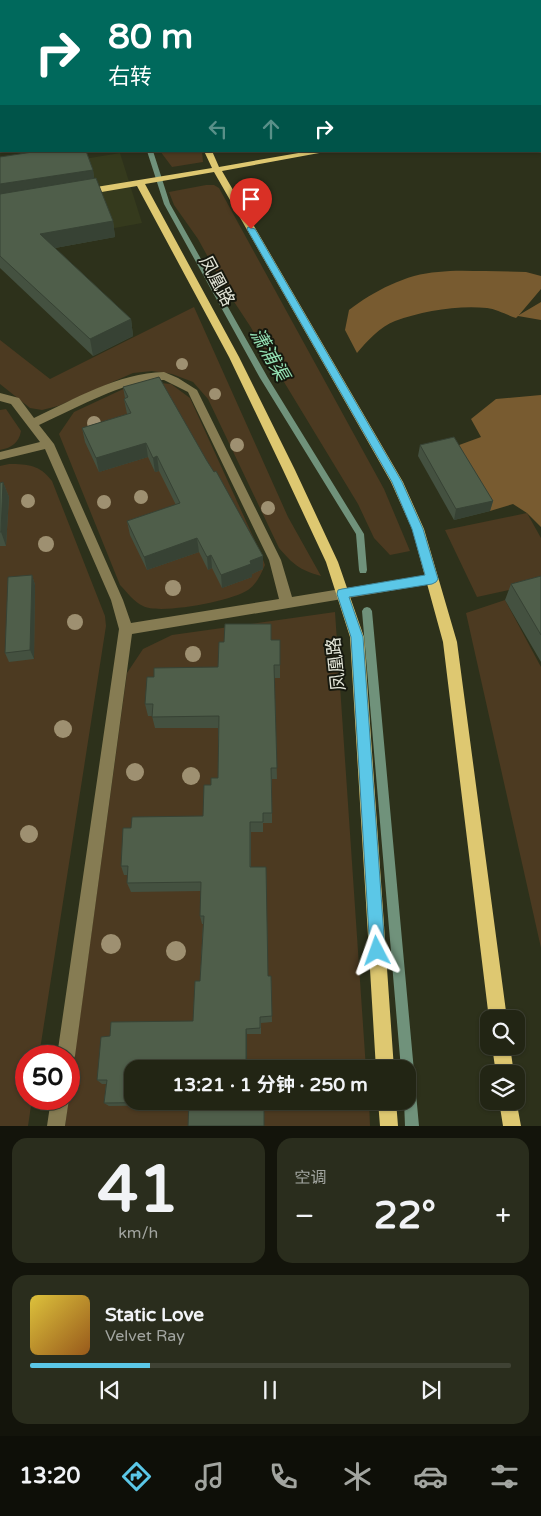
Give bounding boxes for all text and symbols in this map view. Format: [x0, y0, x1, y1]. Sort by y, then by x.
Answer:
text: 80 m [108, 16, 193, 58]
icon: right [25, 20, 90, 85]
text: 右转 [108, 64, 152, 90]
icon: left [204, 115, 232, 143]
icon: ahead [257, 115, 285, 143]
icon: right [310, 115, 338, 143]
pin [230, 178, 272, 229]
icon: arrive [237, 185, 265, 213]
street label: 凤凰路 [195, 252, 239, 310]
water label: 潇浦渠 [245, 324, 294, 387]
street label: 凤凰路 [322, 636, 350, 692]
position arrow [350, 924, 402, 976]
map controls [480, 1010, 525, 1110]
button: search [480, 1010, 525, 1055]
speed limit sign: 50 [15, 1045, 80, 1110]
button: layers [480, 1065, 525, 1110]
text: 13:21 · 1 分钟 · 250 m [172, 1074, 368, 1096]
text: 41 [97, 1151, 179, 1230]
text: 空调 [295, 1168, 327, 1188]
text: 22° [374, 1193, 436, 1239]
text: − [295, 1199, 314, 1233]
text: + [495, 1199, 511, 1233]
text: km/h [118, 1223, 158, 1243]
text: Static Love [105, 1304, 204, 1326]
text: Velvet Ray [105, 1326, 185, 1346]
icon: previous [96, 1376, 124, 1404]
icon: pause [256, 1376, 284, 1404]
icon: next [417, 1376, 445, 1404]
icon: directions [119, 1459, 154, 1494]
icon: music [192, 1459, 227, 1494]
icon: phone [266, 1459, 301, 1494]
icon: climate [340, 1459, 375, 1494]
icon: car [413, 1459, 448, 1494]
icon: filters [487, 1459, 522, 1494]
text: 13:20 [19, 1463, 80, 1489]

